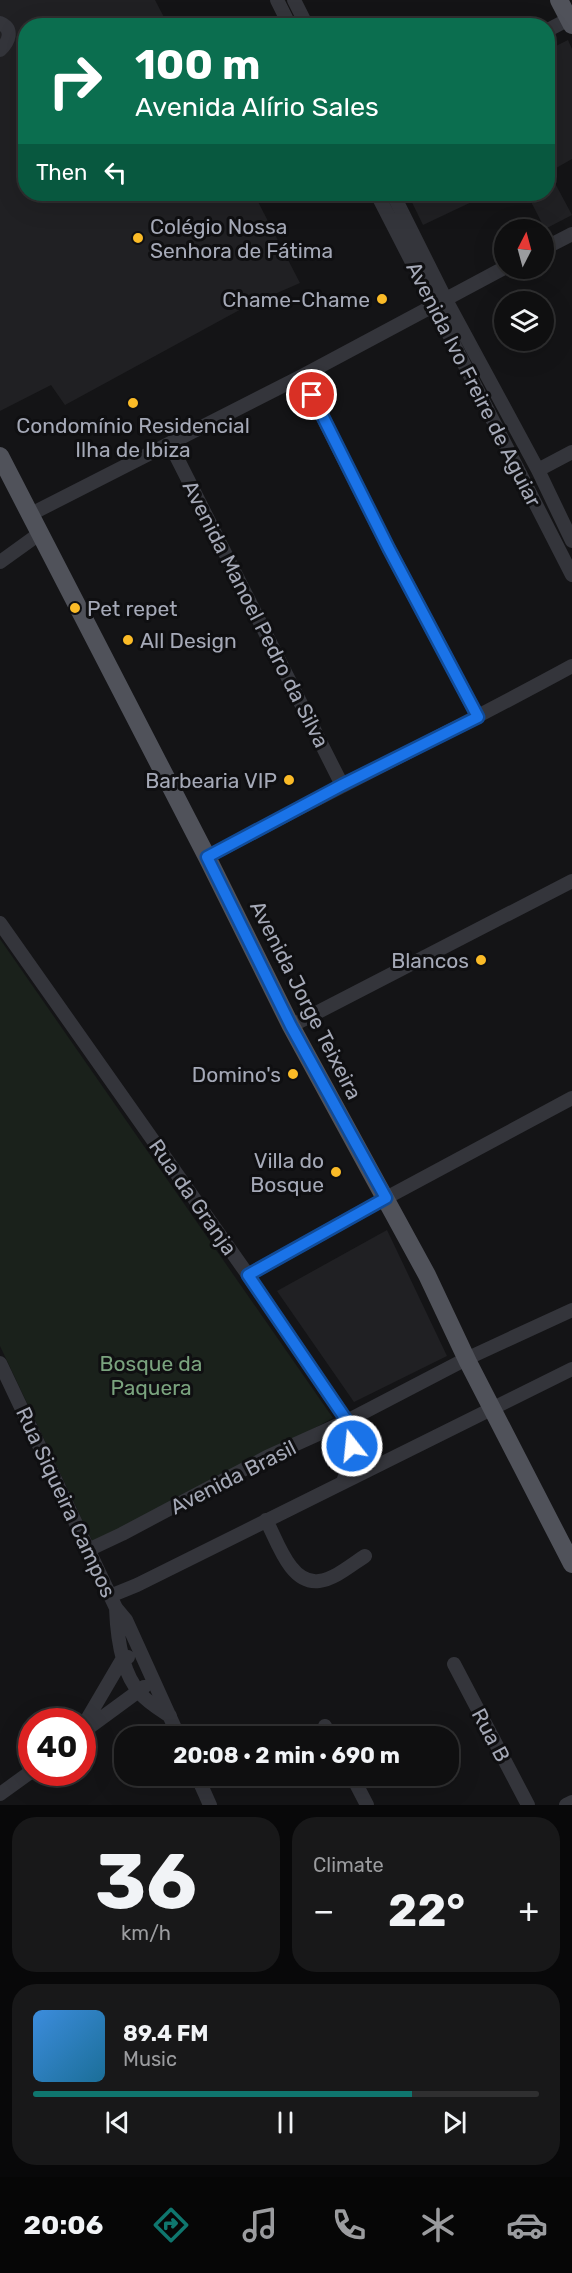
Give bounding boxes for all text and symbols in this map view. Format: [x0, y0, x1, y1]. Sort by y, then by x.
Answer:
text: 100 m [135, 40, 260, 90]
icon: right [36, 42, 114, 120]
text: Avenida Alírio Sales [135, 91, 379, 123]
icon: left [99, 156, 132, 189]
text: Then [36, 159, 87, 186]
place label: Colégio Nossa Senhora de Fátima [150, 214, 333, 263]
north arrow [494, 219, 554, 279]
map controls [494, 219, 554, 351]
marker: Colégio Nossa Senhora de Fátima [131, 231, 145, 245]
street label: Avenida Ivo Freire de Aguiar [401, 257, 547, 511]
place label: Chame-Chame [222, 287, 370, 312]
button: layers [494, 291, 554, 351]
marker: Chame-Chame [375, 292, 389, 306]
pin [286, 369, 337, 420]
icon: arrive [295, 378, 328, 411]
marker: Condomínio Residencial Ilha de Ibiza [126, 396, 140, 410]
place label: Condomínio Residencial Ilha de Ibiza [16, 413, 250, 462]
street label: Avenida Manoel Pedro da Silva [178, 476, 334, 752]
place label: Pet repet [87, 596, 177, 621]
marker: Pet repet [68, 601, 82, 615]
place label: All Design [140, 628, 237, 653]
marker: All Design [121, 633, 135, 647]
place label: Barbearia VIP [145, 768, 277, 793]
marker: Barbearia VIP [282, 773, 296, 787]
street label: Avenida Jorge Teixeira [245, 896, 367, 1104]
place label: Blancos [391, 948, 469, 973]
marker: Blancos [474, 953, 488, 967]
place label: Domino's [192, 1062, 281, 1087]
marker: Domino's [286, 1067, 300, 1081]
street label: Rua da Granja [144, 1134, 242, 1260]
place label: Villa do Bosque [250, 1148, 324, 1197]
marker: Villa do Bosque [329, 1165, 343, 1179]
park label: Bosque da Paquera [100, 1351, 202, 1400]
street label: Rua Siqueira Campos [11, 1403, 121, 1601]
position arrow [320, 1414, 384, 1478]
street label: Avenida Brasil [166, 1435, 300, 1519]
street label: Rua B [467, 1704, 515, 1766]
speed limit sign: 40 [18, 1708, 96, 1786]
text: 20:08 · 2 min · 690 m [173, 1742, 400, 1769]
text: 36 [95, 1835, 197, 1928]
text: Climate [313, 1853, 384, 1877]
text: 22° [388, 1884, 465, 1937]
text: − [313, 1891, 334, 1930]
text: + [518, 1891, 539, 1930]
text: km/h [121, 1921, 171, 1945]
text: 89.4 FM [123, 2020, 208, 2047]
text: Music [123, 2047, 177, 2071]
icon: previous [101, 2106, 134, 2139]
icon: pause [269, 2106, 302, 2139]
icon: next [438, 2106, 471, 2139]
icon: directions [150, 2204, 192, 2246]
icon: music [239, 2204, 281, 2246]
icon: phone [328, 2204, 370, 2246]
icon: climate [417, 2204, 459, 2246]
icon: car [506, 2204, 548, 2246]
text: 20:06 [24, 2209, 103, 2241]

